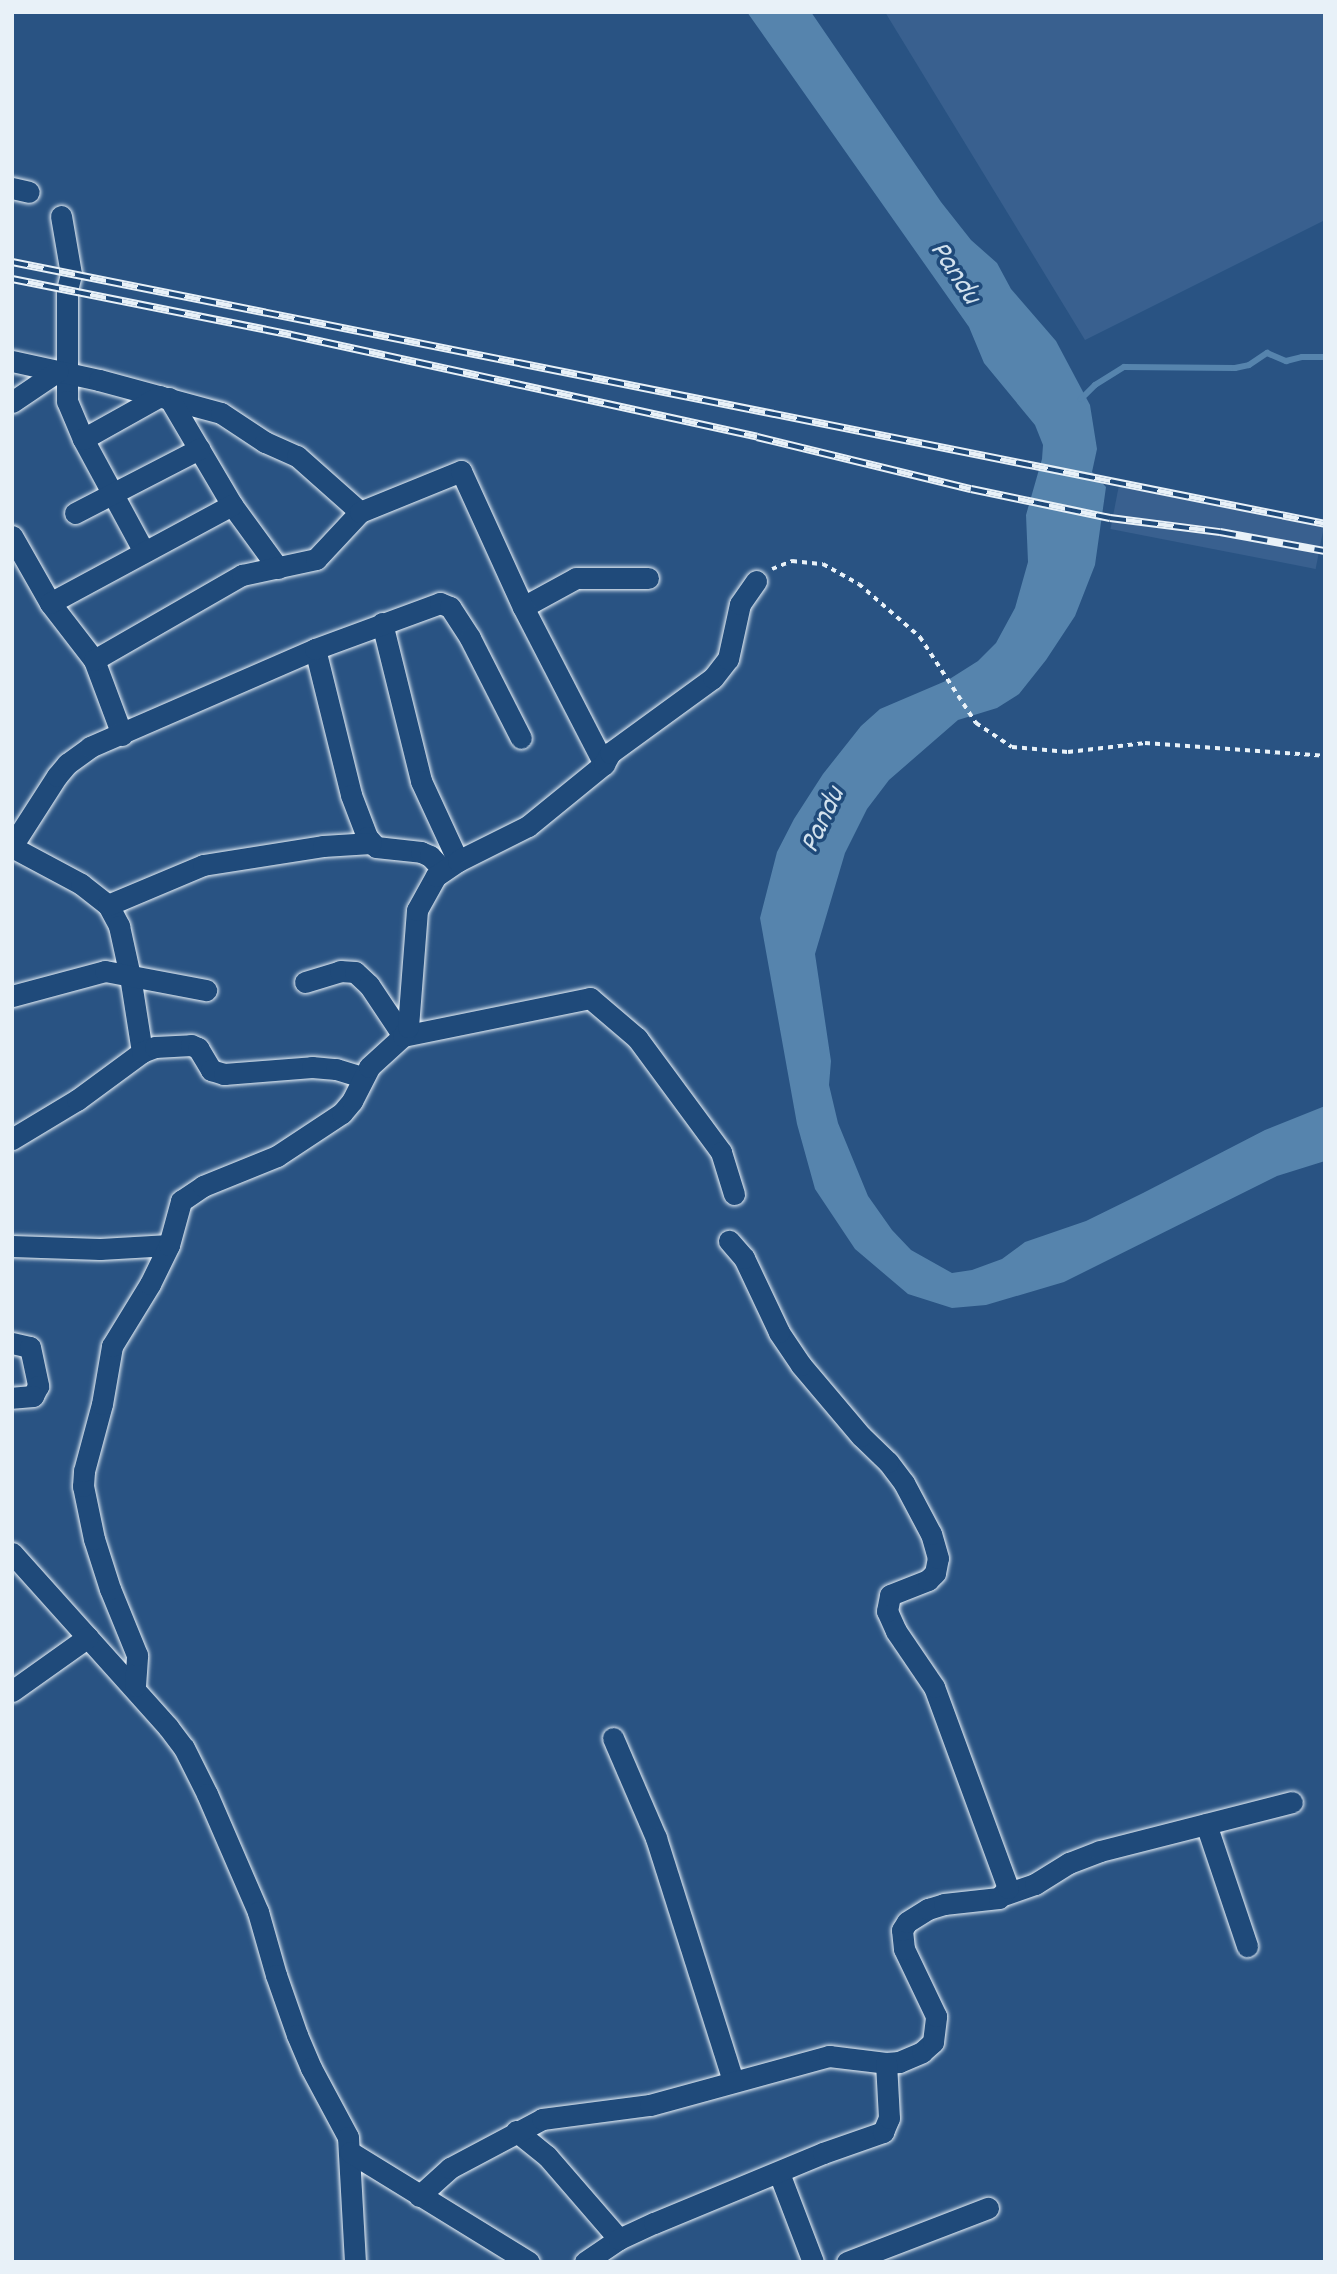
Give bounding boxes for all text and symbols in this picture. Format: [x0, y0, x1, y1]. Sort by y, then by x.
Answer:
water label: Pandu [919, 235, 987, 313]
water label: Pandu [794, 782, 856, 860]

